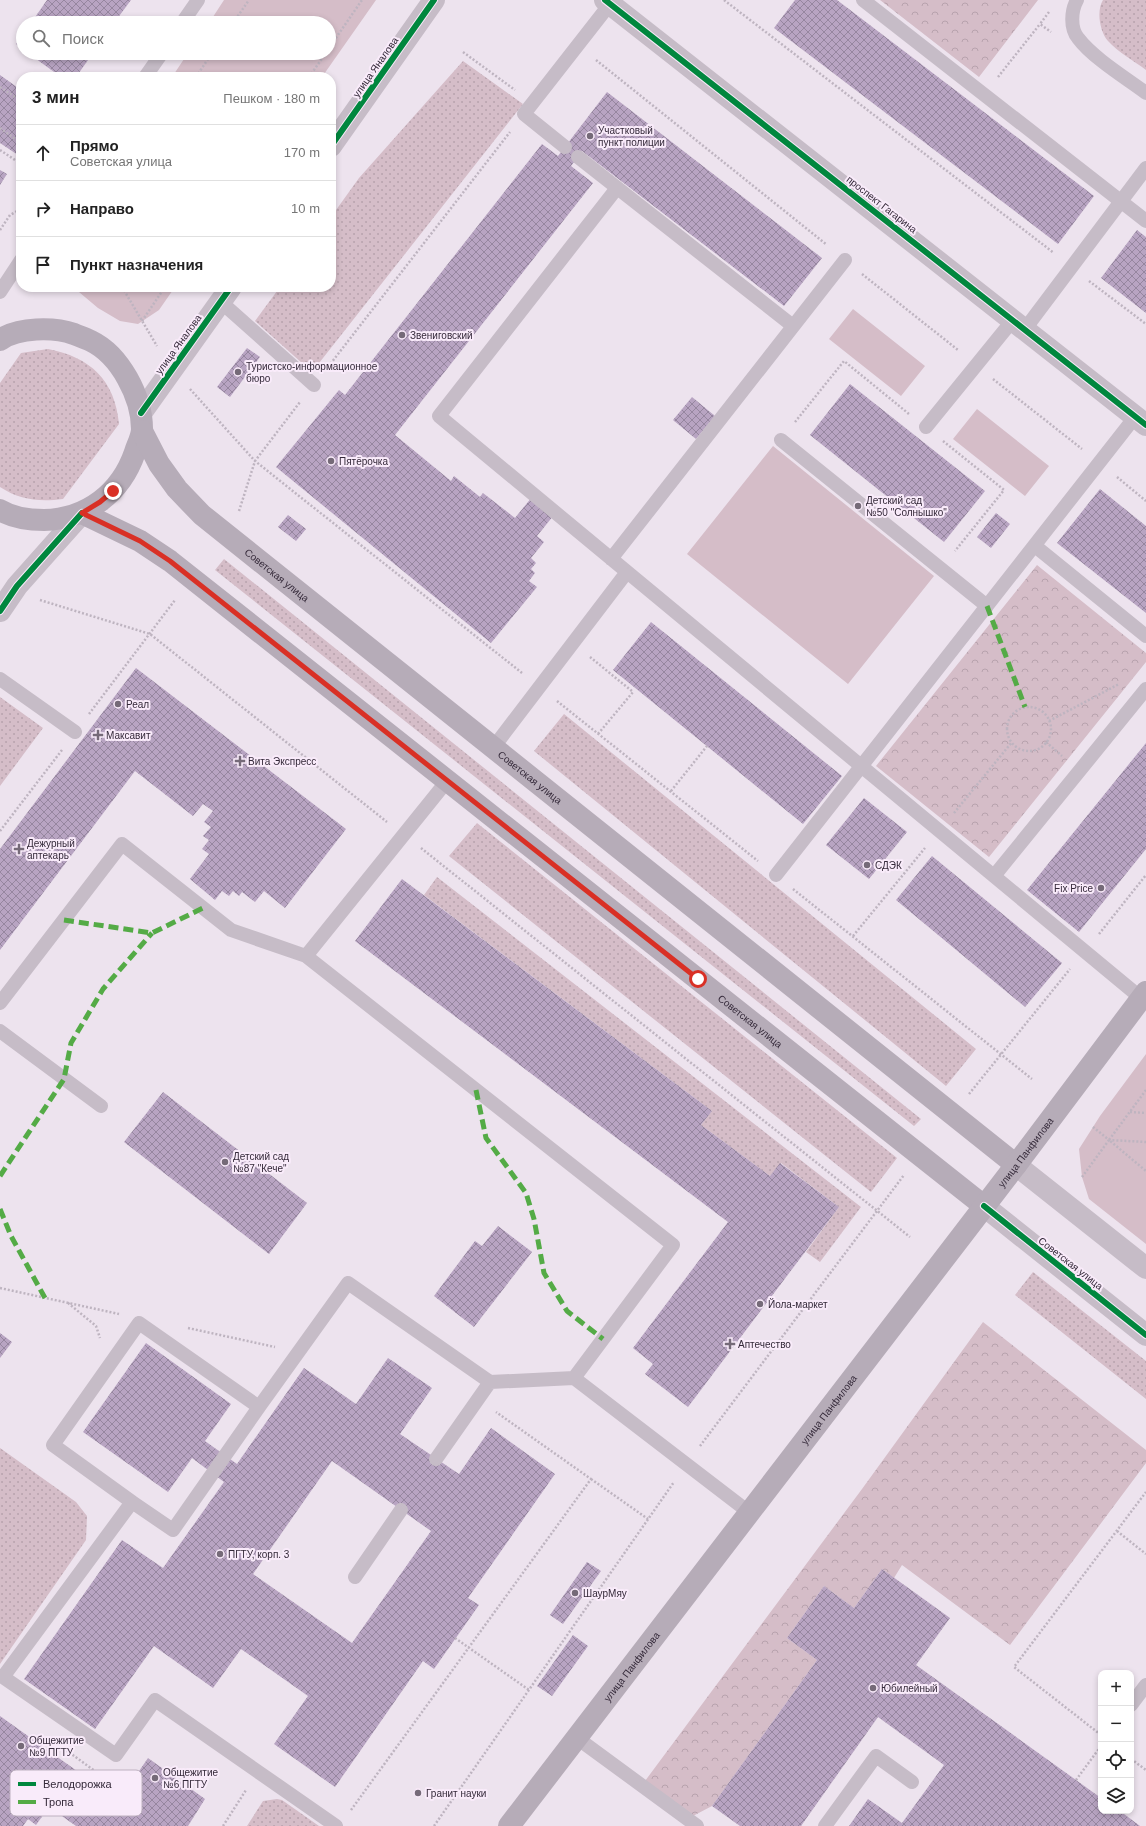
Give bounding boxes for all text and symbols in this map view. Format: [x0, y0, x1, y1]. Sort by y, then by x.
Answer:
search box [16, 16, 336, 60]
icon: search [30, 27, 52, 49]
text: Поиск [62, 30, 104, 47]
street label: улица Яналова [351, 35, 400, 99]
text: 3 мин [32, 88, 79, 107]
text: Пешком · 180 m [223, 91, 320, 106]
place label: Участковый пункт полиции [598, 125, 665, 148]
marker: Участковый пункт полиции [585, 131, 595, 141]
text: Прямо [70, 137, 119, 154]
icon: ahead [32, 142, 54, 164]
text: 170 m [284, 145, 320, 160]
text: Советская улица [70, 154, 172, 169]
street label: проспект Гагарина [844, 174, 919, 235]
icon: right [32, 198, 54, 220]
text: Направо [70, 200, 134, 217]
text: 10 m [291, 201, 320, 216]
icon: arrive [32, 254, 54, 276]
text: Пункт назначения [70, 256, 203, 273]
street label: улица Яналова [153, 312, 204, 376]
marker: Звениговский [397, 330, 407, 340]
place label: Звениговский [410, 330, 473, 341]
place label: Туристско-информационное бюро [246, 361, 378, 384]
marker: Туристско-информационное бюро [233, 367, 243, 377]
marker: Пятёрочка [326, 456, 336, 466]
place label: Пятёрочка [339, 456, 388, 467]
route end [104, 482, 122, 500]
place label: Детский сад №50 "Солнышко" [866, 495, 947, 518]
marker: Детский сад №50 "Солнышко" [853, 501, 863, 511]
street label: Советская улица [243, 546, 311, 604]
marker: Реал [113, 699, 123, 709]
place label: Реал [126, 699, 149, 710]
marker: Максавит [93, 730, 103, 740]
place label: Максавит [106, 730, 151, 741]
street label: Советская улица [496, 749, 564, 807]
marker: Вита Экспресс [235, 756, 245, 766]
place label: Вита Экспресс [248, 756, 316, 767]
place label: Дежурный аптекарь [27, 838, 75, 861]
marker: Дежурный аптекарь [14, 844, 24, 854]
marker: СДЭК [862, 860, 872, 870]
place label: СДЭК [875, 860, 902, 871]
place label: Fix Price [1054, 883, 1093, 894]
marker: Fix Price [1096, 883, 1106, 893]
route start [689, 970, 707, 988]
street label: Советская улица [716, 993, 785, 1050]
street label: улица Панфилова [996, 1115, 1056, 1190]
place label: Детский сад №87 "Кече" [233, 1151, 289, 1174]
marker: Детский сад №87 "Кече" [220, 1157, 230, 1167]
street label: Советская улица [1036, 1235, 1105, 1292]
place label: Йола-маркет [768, 1298, 828, 1310]
marker: Йола-маркет [755, 1299, 765, 1309]
marker: Аптечество [725, 1339, 735, 1349]
place label: Аптечество [738, 1339, 791, 1350]
street label: улица Панфилова [799, 1372, 859, 1447]
marker: ПГТУ, корп. 3 [215, 1549, 225, 1559]
place label: ПГТУ, корп. 3 [228, 1549, 290, 1560]
marker: ШаурМяу [570, 1588, 580, 1598]
place label: ШаурМяу [583, 1588, 627, 1599]
street label: улица Панфилова [602, 1630, 662, 1704]
map controls [1098, 1670, 1134, 1814]
button: + [1098, 1670, 1134, 1706]
marker: Юбилейный [868, 1683, 878, 1693]
place label: Юбилейный [881, 1683, 938, 1694]
button: − [1098, 1706, 1134, 1742]
place label: Общежитие №9 ПГТУ [29, 1735, 85, 1758]
marker: Общежитие №9 ПГТУ [16, 1741, 26, 1751]
button: locate [1098, 1742, 1134, 1778]
place label: Общежитие №6 ПГТУ [163, 1767, 219, 1790]
legend [10, 1770, 142, 1816]
marker: Общежитие №6 ПГТУ [150, 1773, 160, 1783]
text: Велодорожка [43, 1778, 113, 1790]
button: layers [1098, 1778, 1134, 1814]
marker: Гранит науки [413, 1788, 423, 1798]
place label: Гранит науки [426, 1788, 486, 1799]
text: Тропа [43, 1796, 74, 1808]

